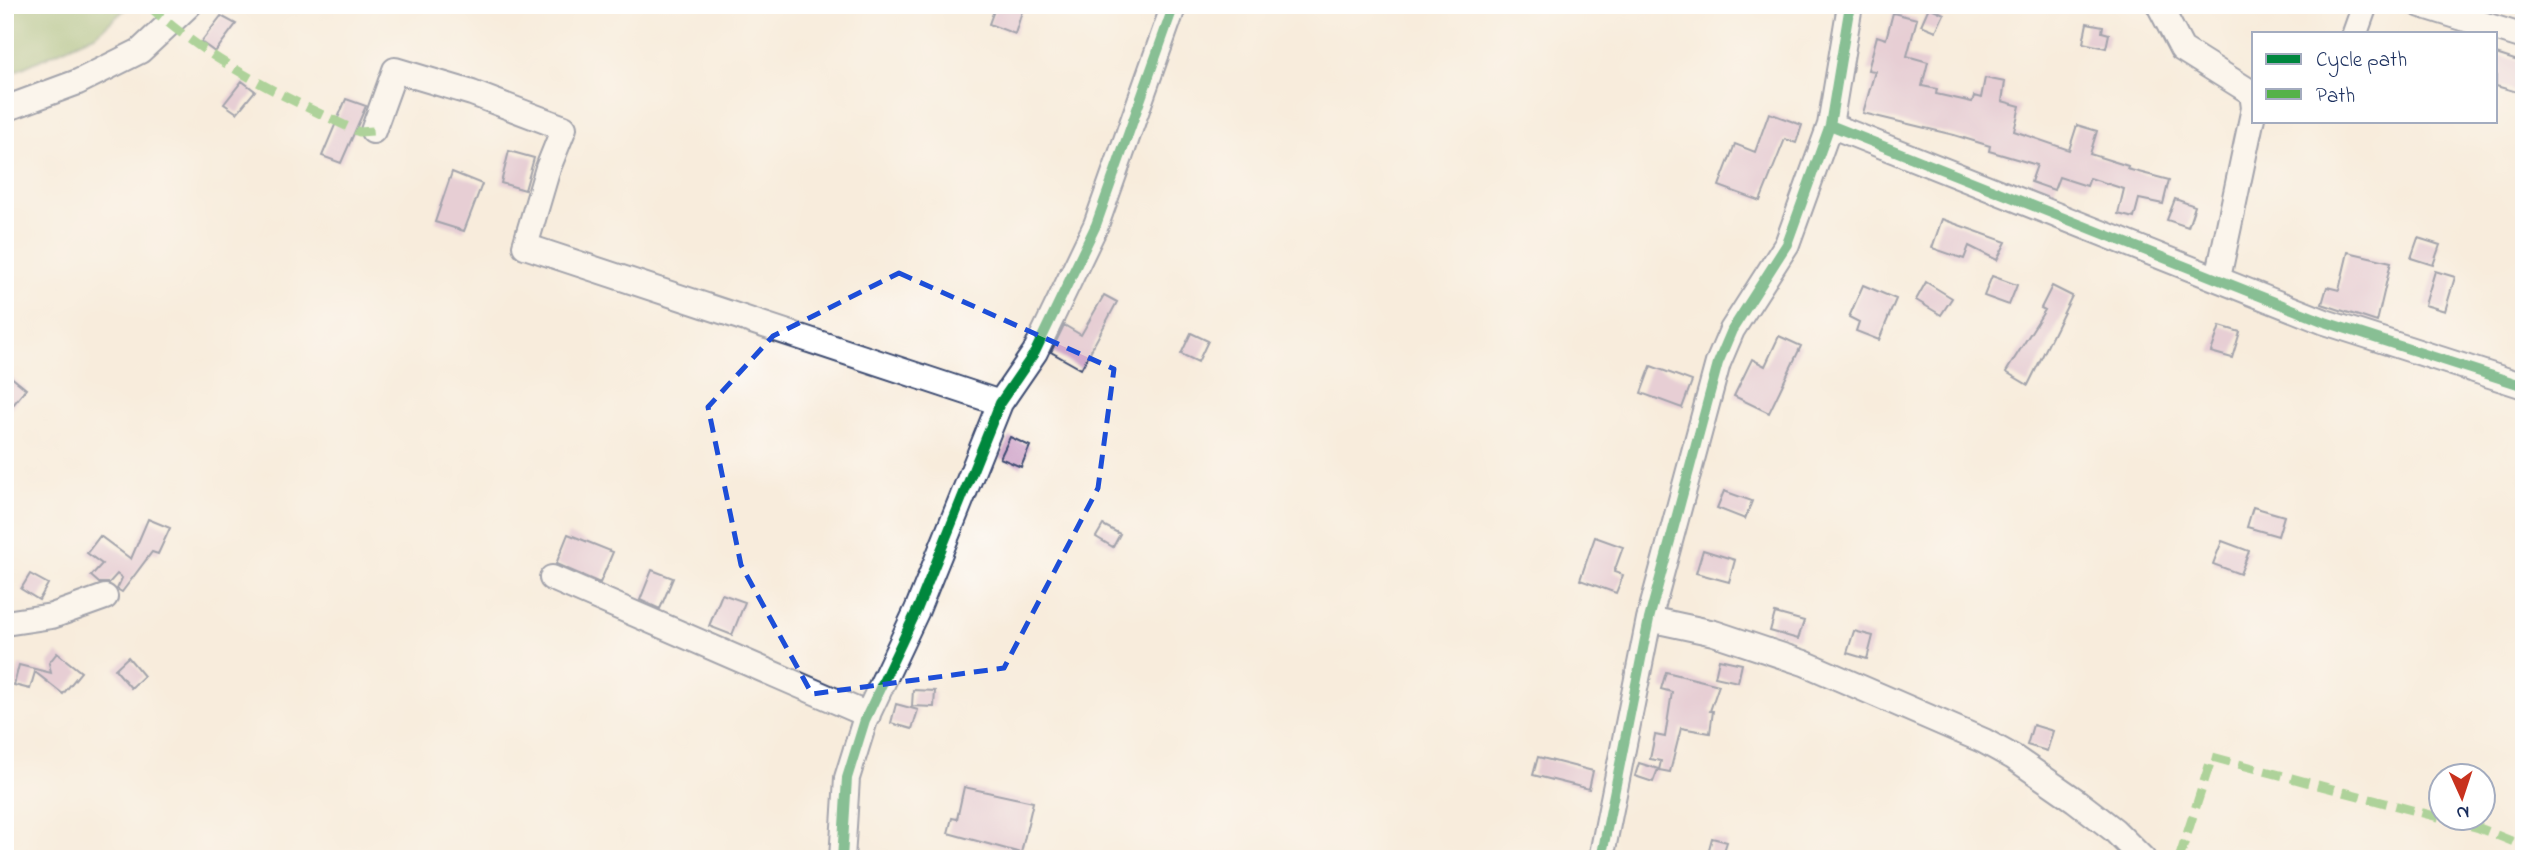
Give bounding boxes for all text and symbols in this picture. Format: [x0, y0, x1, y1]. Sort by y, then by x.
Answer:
legend [2252, 32, 2498, 122]
text: Cycle path [2316, 46, 2407, 78]
text: Path [2316, 82, 2355, 112]
north arrow [2428, 762, 2498, 832]
text: N [2455, 798, 2470, 825]

